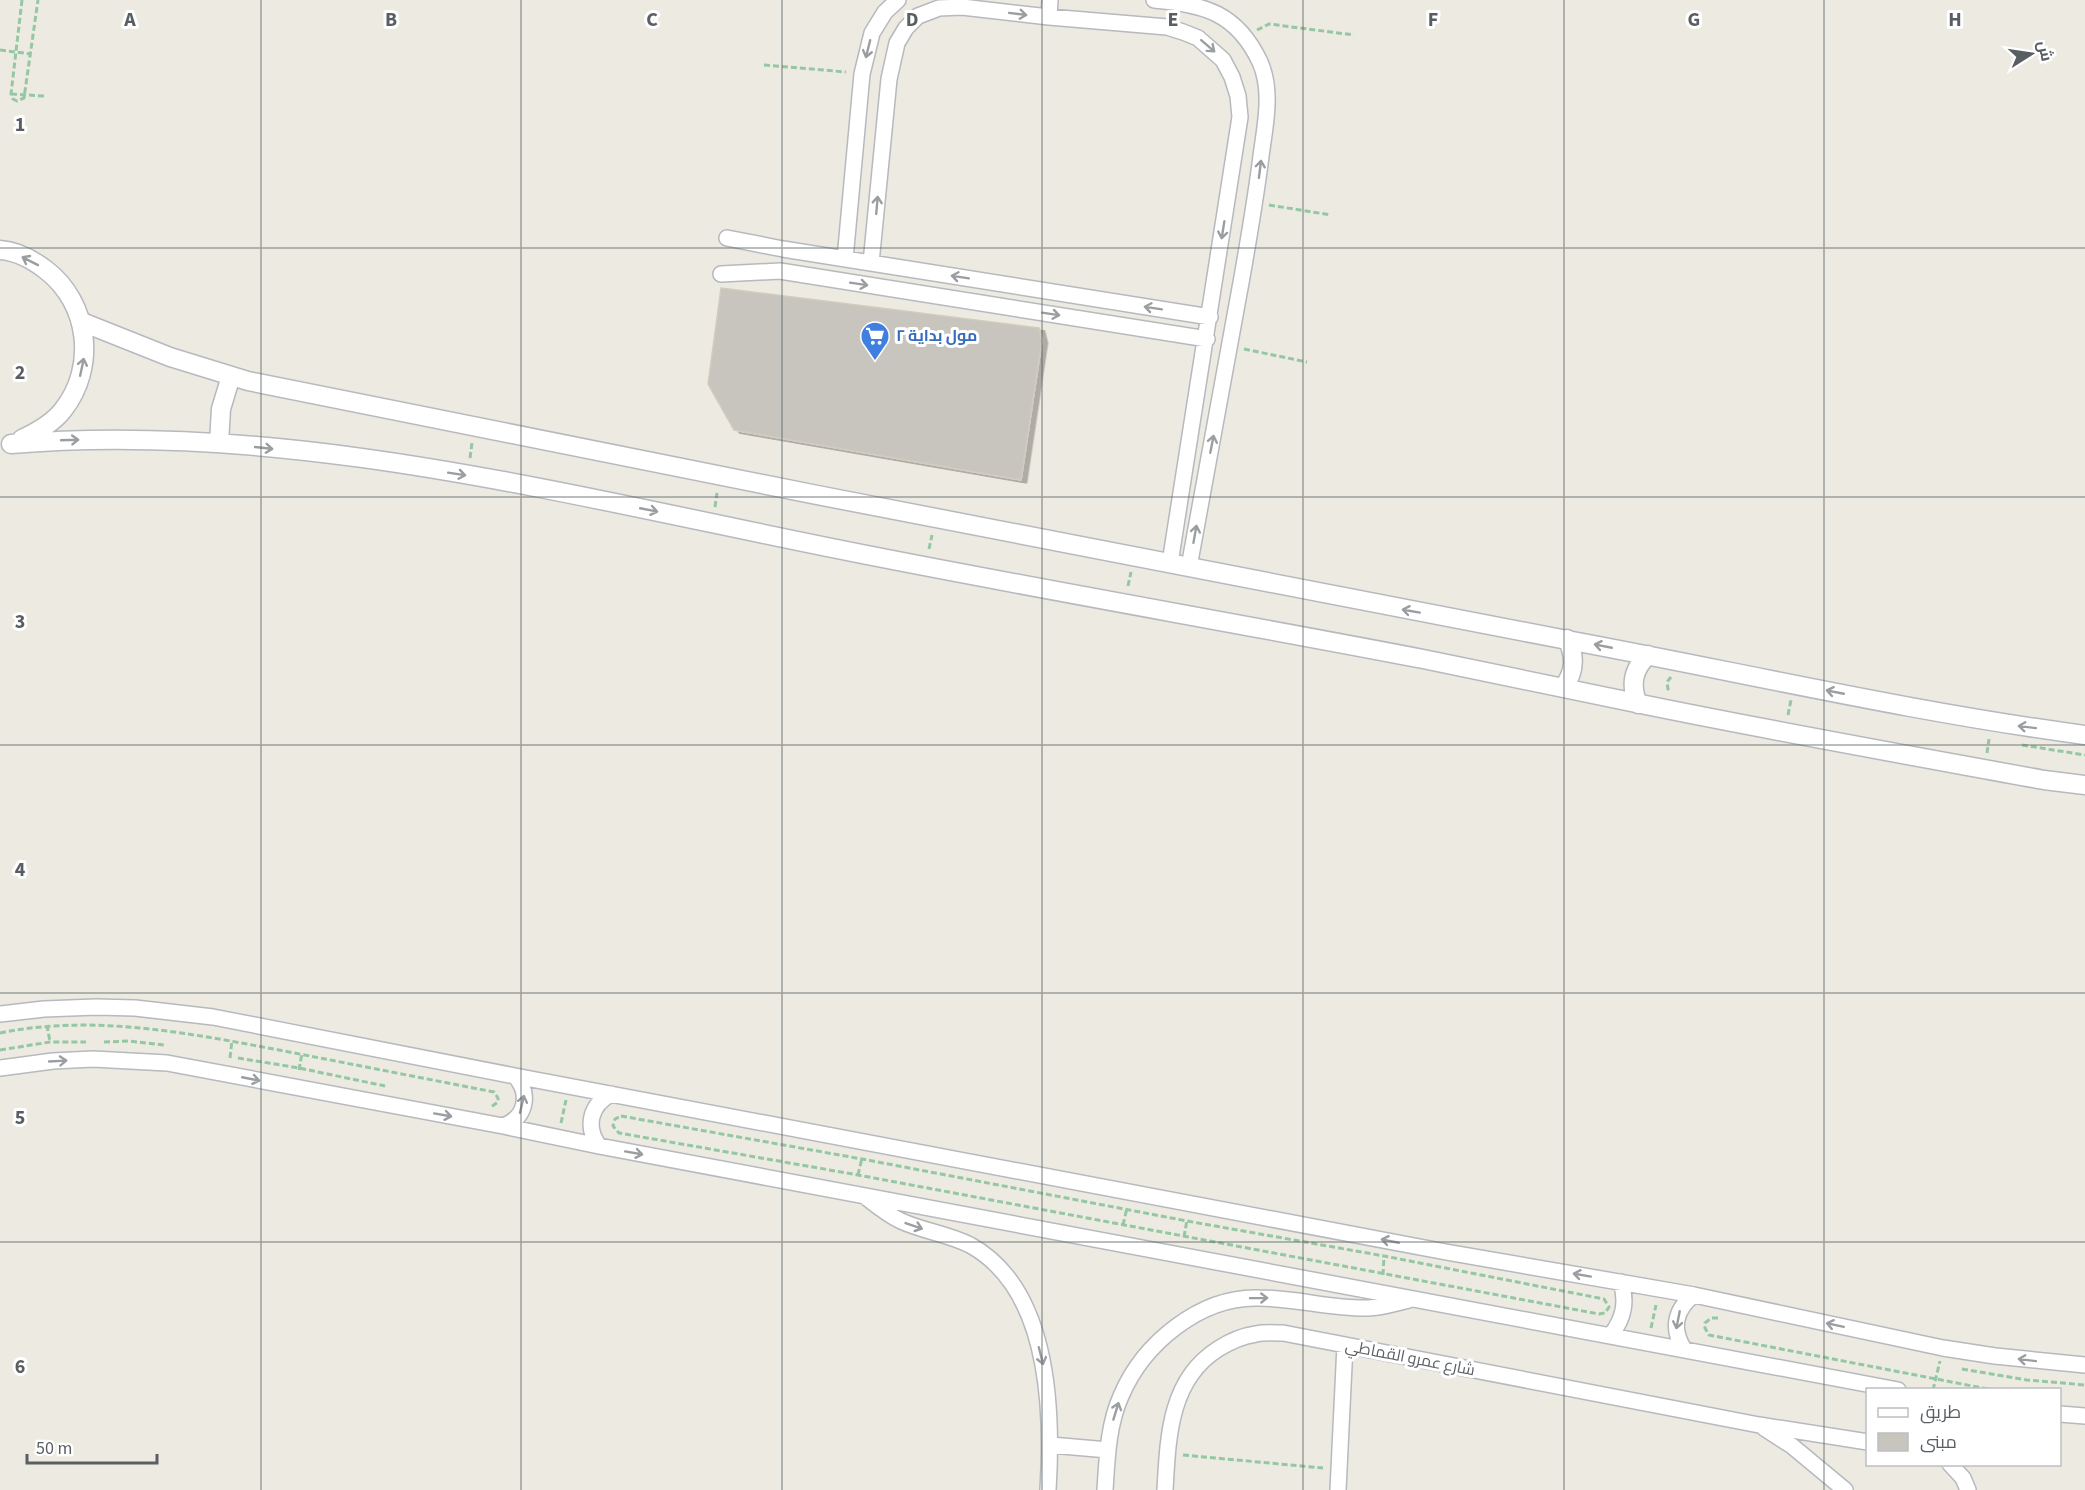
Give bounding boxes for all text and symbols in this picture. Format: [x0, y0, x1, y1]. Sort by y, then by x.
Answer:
text: A [123, 6, 136, 34]
text: B [385, 6, 397, 34]
text: C [646, 6, 658, 34]
text: D [906, 6, 918, 34]
text: E [1168, 6, 1178, 34]
text: F [1428, 6, 1438, 34]
text: G [1688, 6, 1700, 34]
text: H [1948, 6, 1962, 34]
one-way arrow [1008, 8, 1028, 19]
north arrow [2001, 24, 2061, 84]
one-way arrow [862, 39, 874, 58]
one-way arrow [1200, 39, 1215, 53]
text: ش [2032, 39, 2058, 63]
text: 1 [15, 111, 25, 139]
one-way arrow [1254, 159, 1265, 179]
one-way arrow [872, 195, 883, 215]
one-way arrow [1218, 219, 1229, 239]
one-way arrow [22, 254, 40, 266]
one-way arrow [951, 272, 970, 283]
one-way arrow [849, 278, 868, 289]
one-way arrow [1143, 302, 1163, 313]
one-way arrow [1041, 309, 1061, 320]
supermarket icon: مول بداية ۲ [859, 320, 891, 362]
place label: مول بداية ۲ [896, 325, 977, 347]
one-way arrow [77, 358, 88, 377]
text: 2 [15, 359, 25, 387]
one-way arrow [59, 434, 79, 445]
one-way arrow [1207, 434, 1218, 454]
one-way arrow [254, 442, 274, 453]
one-way arrow [447, 469, 467, 480]
one-way arrow [639, 505, 658, 516]
one-way arrow [1190, 525, 1201, 544]
one-way arrow [1402, 606, 1421, 617]
text: 3 [15, 608, 25, 636]
one-way arrow [1593, 640, 1613, 651]
one-way arrow [1826, 686, 1846, 697]
one-way arrow [2018, 722, 2037, 733]
text: 4 [15, 856, 26, 884]
one-way arrow [48, 1055, 67, 1066]
one-way arrow [241, 1074, 261, 1085]
one-way arrow [517, 1095, 529, 1114]
text: 5 [15, 1104, 25, 1132]
one-way arrow [433, 1110, 452, 1121]
one-way arrow [624, 1148, 644, 1159]
one-way arrow [904, 1221, 923, 1232]
one-way arrow [1381, 1235, 1400, 1246]
one-way arrow [1573, 1270, 1592, 1281]
one-way arrow [1248, 1292, 1268, 1304]
one-way arrow [1672, 1310, 1683, 1329]
one-way arrow [1826, 1319, 1845, 1330]
street label: شارع عمرو القماطي [1343, 1335, 1477, 1383]
one-way arrow [1036, 1346, 1047, 1365]
text: 6 [15, 1353, 25, 1381]
one-way arrow [2017, 1354, 2037, 1365]
legend [1866, 1388, 2061, 1466]
text: طريق [1920, 1400, 1961, 1425]
one-way arrow [1111, 1402, 1122, 1421]
scale bar [27, 1427, 158, 1465]
text: مبنى [1920, 1430, 1957, 1455]
text: 50 m [36, 1436, 72, 1461]

